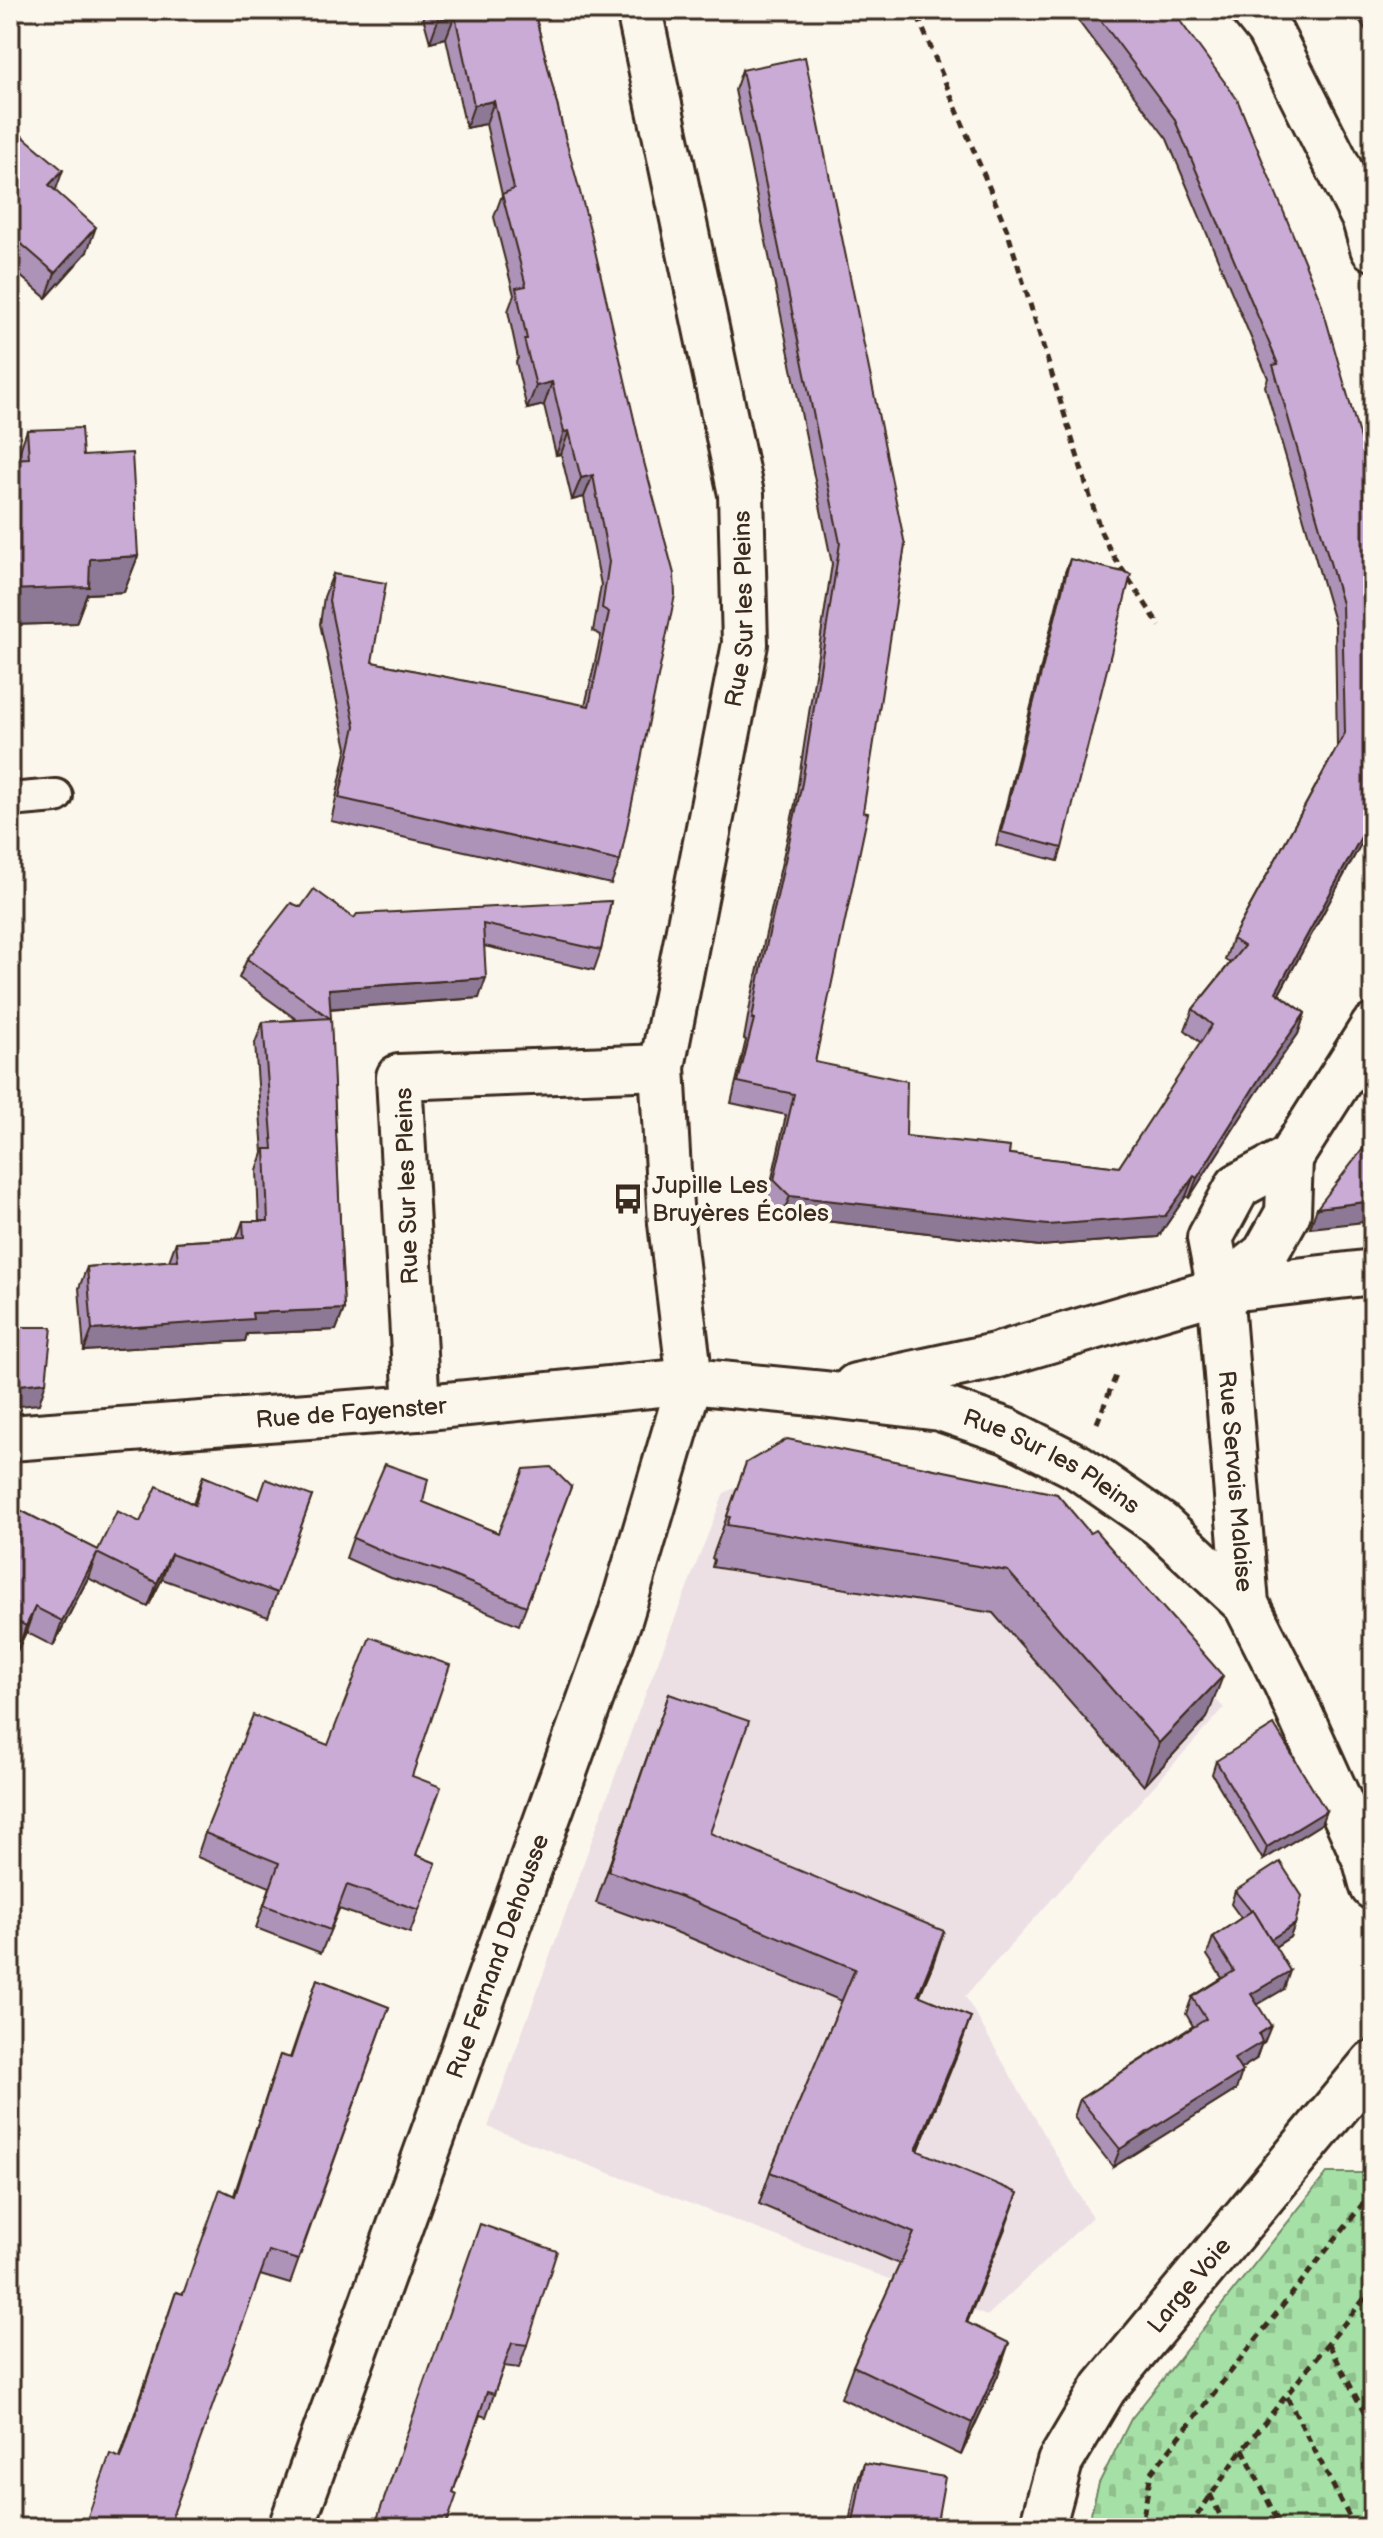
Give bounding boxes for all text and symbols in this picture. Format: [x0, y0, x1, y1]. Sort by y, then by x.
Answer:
street label: Rue Sur les Pleins [718, 510, 760, 709]
street label: Rue Sur les Pleins [389, 1087, 425, 1285]
place label: Jupille Les Bruyères Écoles [652, 1171, 829, 1228]
bus stop icon: Jupille Les Bruyères Écoles [611, 1182, 645, 1216]
street label: Rue Servais Malaise [1212, 1369, 1259, 1593]
street label: Rue de Fayenster [255, 1391, 448, 1434]
street label: Rue Sur les Pleins [959, 1403, 1146, 1520]
street label: Rue Fernand Dehousse [440, 1830, 555, 2082]
street label: Large Voie [1141, 2232, 1237, 2339]

